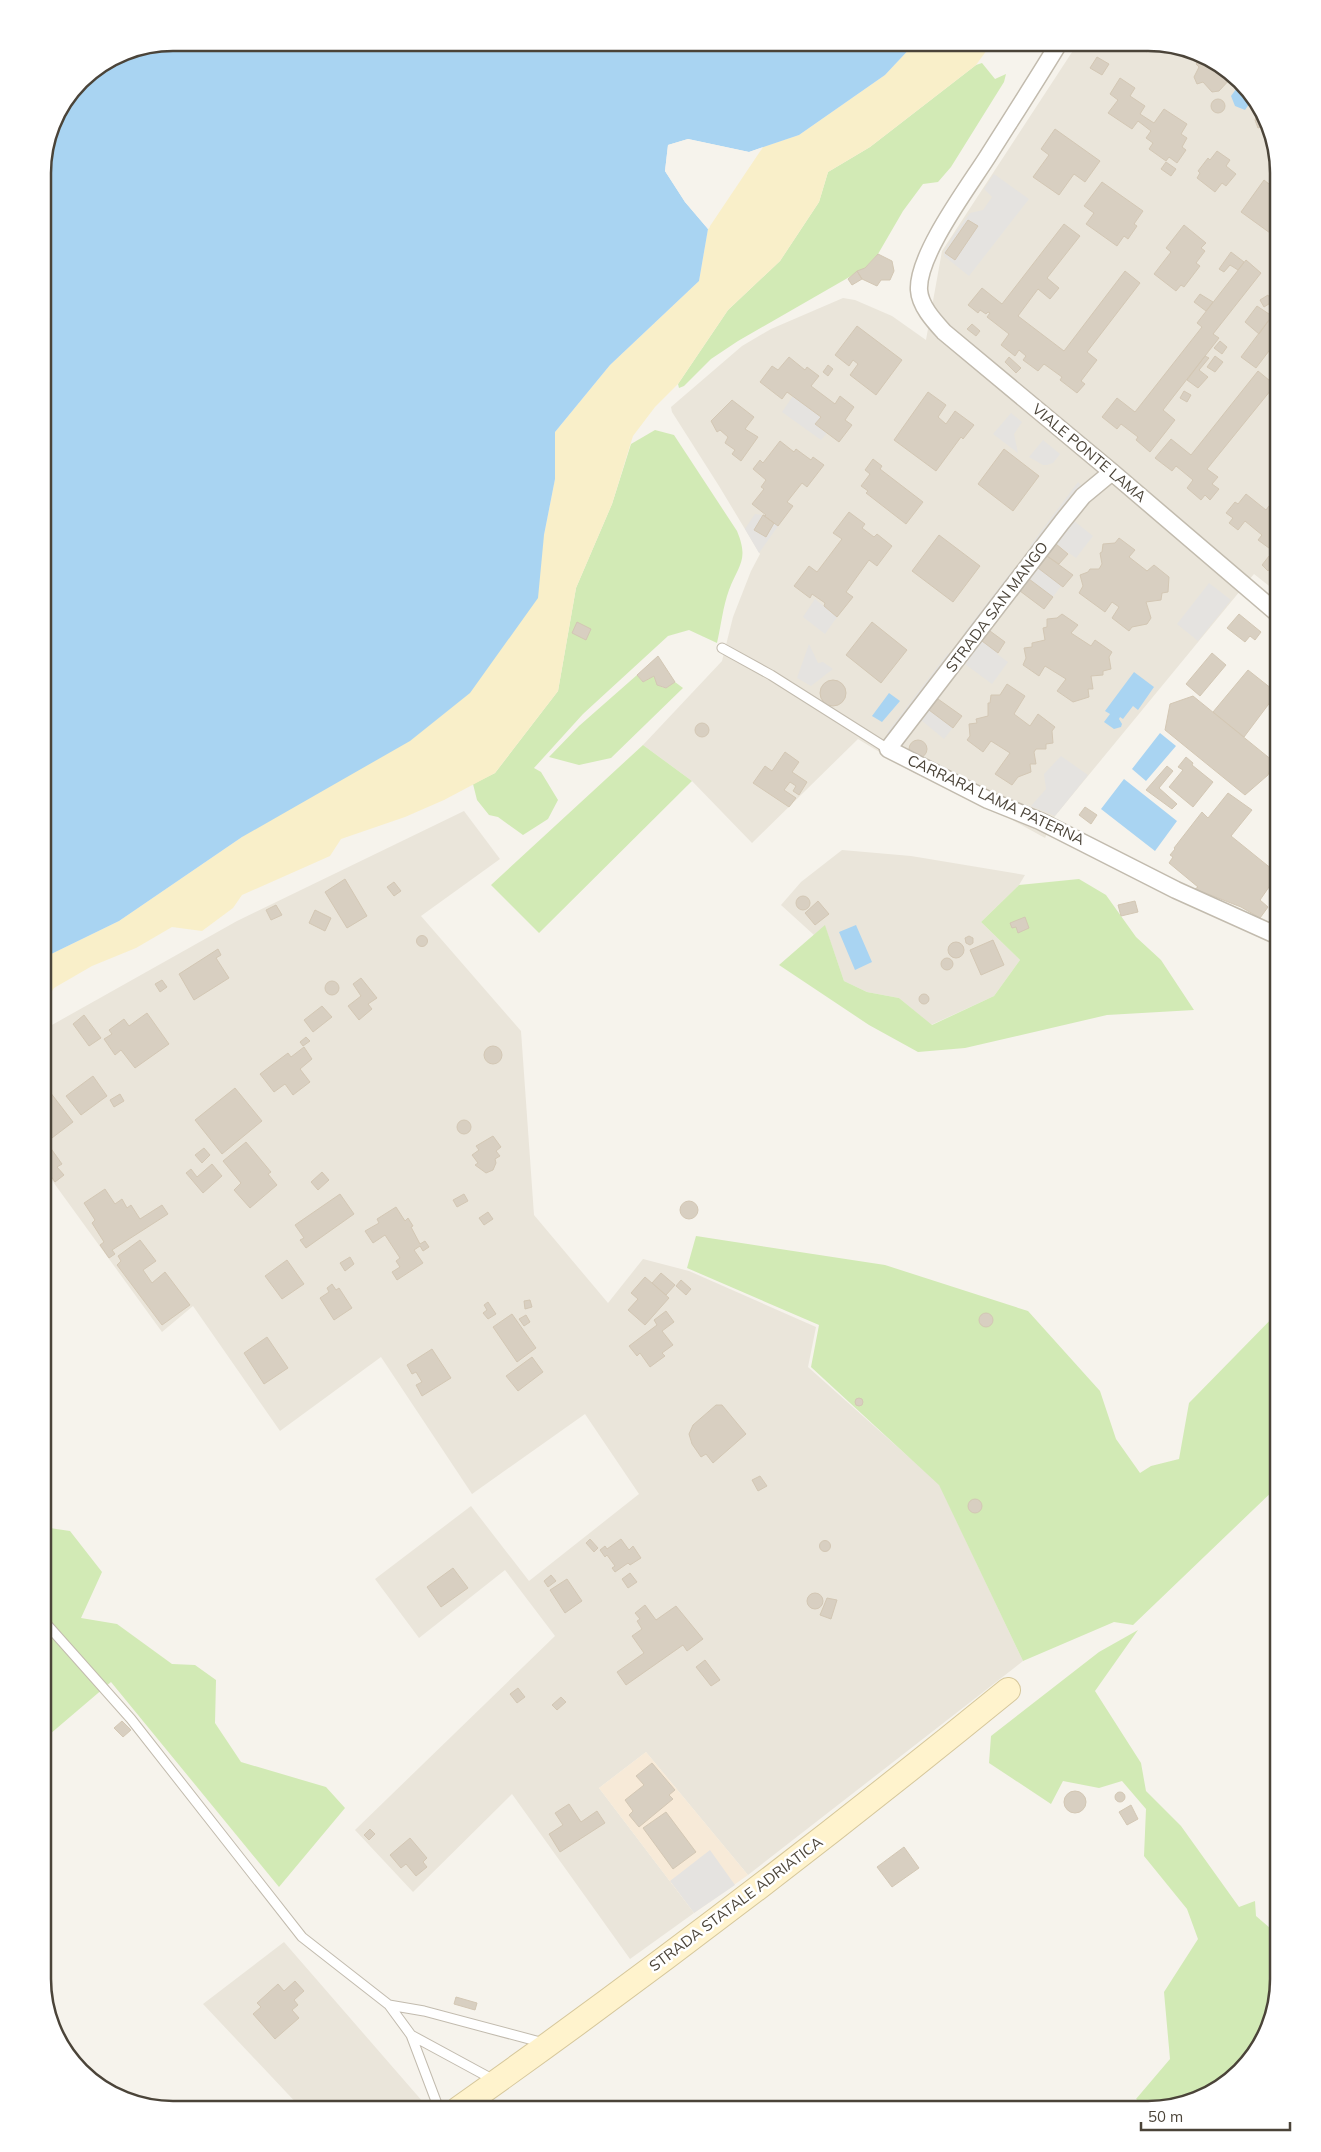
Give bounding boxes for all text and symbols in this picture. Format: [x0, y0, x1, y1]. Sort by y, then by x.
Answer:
street label: VIALE PONTE LAMA [1028, 399, 1150, 506]
street label: STRADA SAN MANGO [941, 538, 1052, 676]
street label: CARRARA LAMA PATERNA [904, 750, 1088, 849]
street label: STRADA STATALE ADRIATICA [645, 1832, 826, 1975]
scale bar [1141, 2100, 1290, 2132]
text: 50 m [1148, 2107, 1183, 2126]

